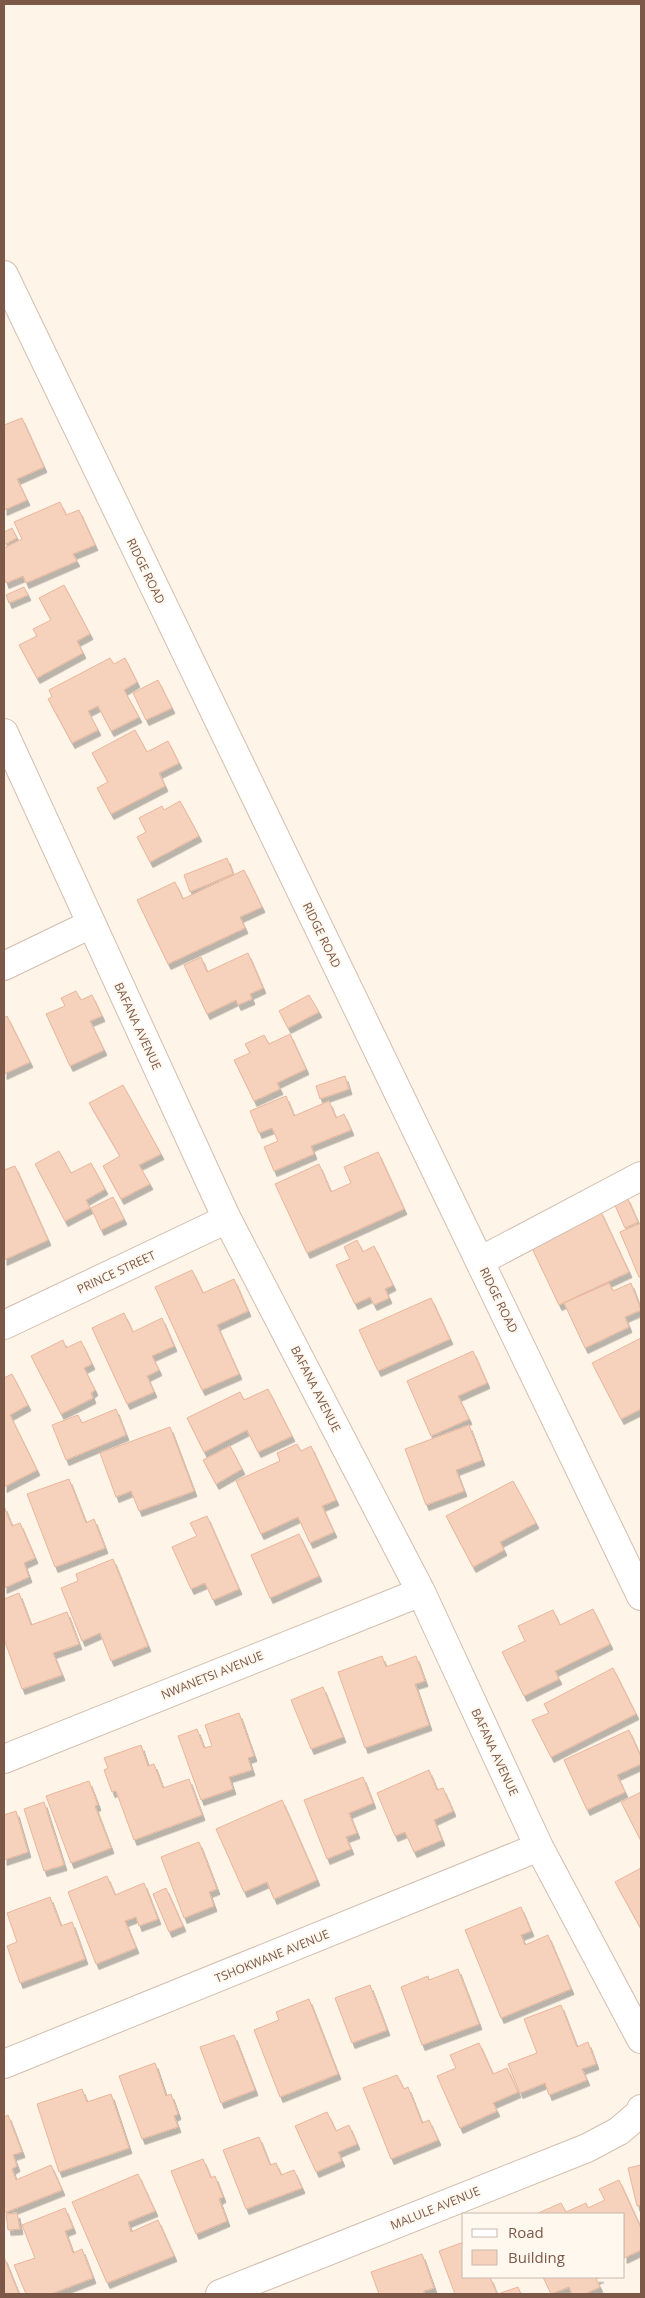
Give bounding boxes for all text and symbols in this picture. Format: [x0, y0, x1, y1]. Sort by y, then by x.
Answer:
street label: RIDGE ROAD [123, 535, 169, 607]
street label: RIDGE ROAD [299, 899, 345, 971]
street label: BAFANA AVENUE [110, 979, 166, 1073]
street label: PRINCE STREET [74, 1246, 158, 1298]
street label: RIDGE ROAD [476, 1264, 522, 1336]
street label: BAFANA AVENUE [287, 1343, 345, 1435]
street label: NWANETSI AVENUE [158, 1647, 266, 1703]
street label: BAFANA AVENUE [467, 1705, 523, 1799]
street label: TSHOKWANE AVENUE [212, 1925, 332, 1987]
street label: MALULE AVENUE [388, 2182, 482, 2234]
legend [462, 2213, 625, 2278]
text: Road [508, 2222, 544, 2242]
text: Building [508, 2247, 565, 2267]

